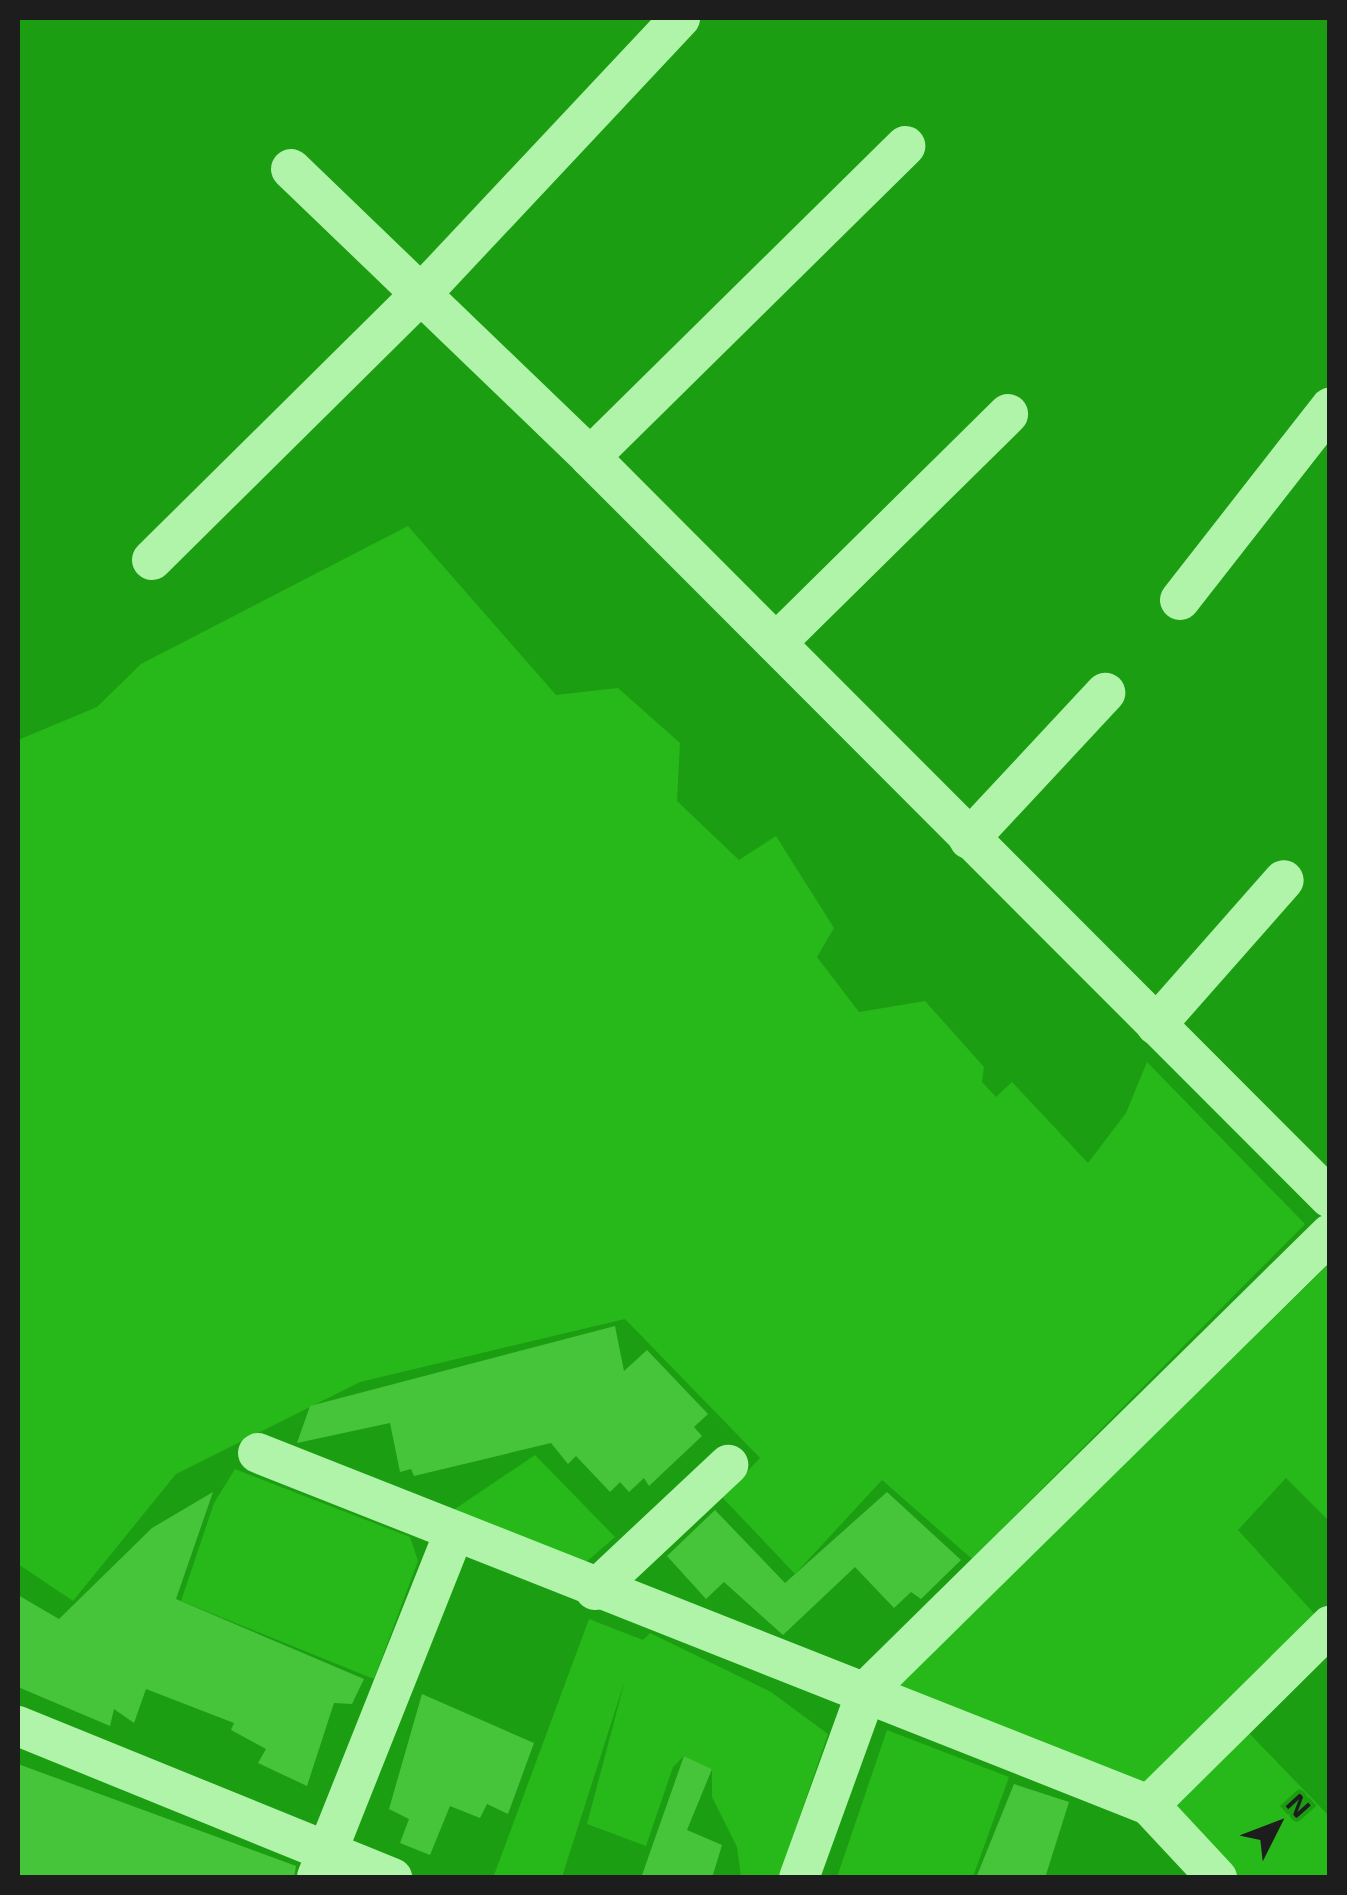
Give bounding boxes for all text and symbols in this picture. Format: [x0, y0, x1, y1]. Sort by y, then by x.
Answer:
north arrow [1227, 1775, 1327, 1875]
text: N [1280, 1786, 1319, 1824]

